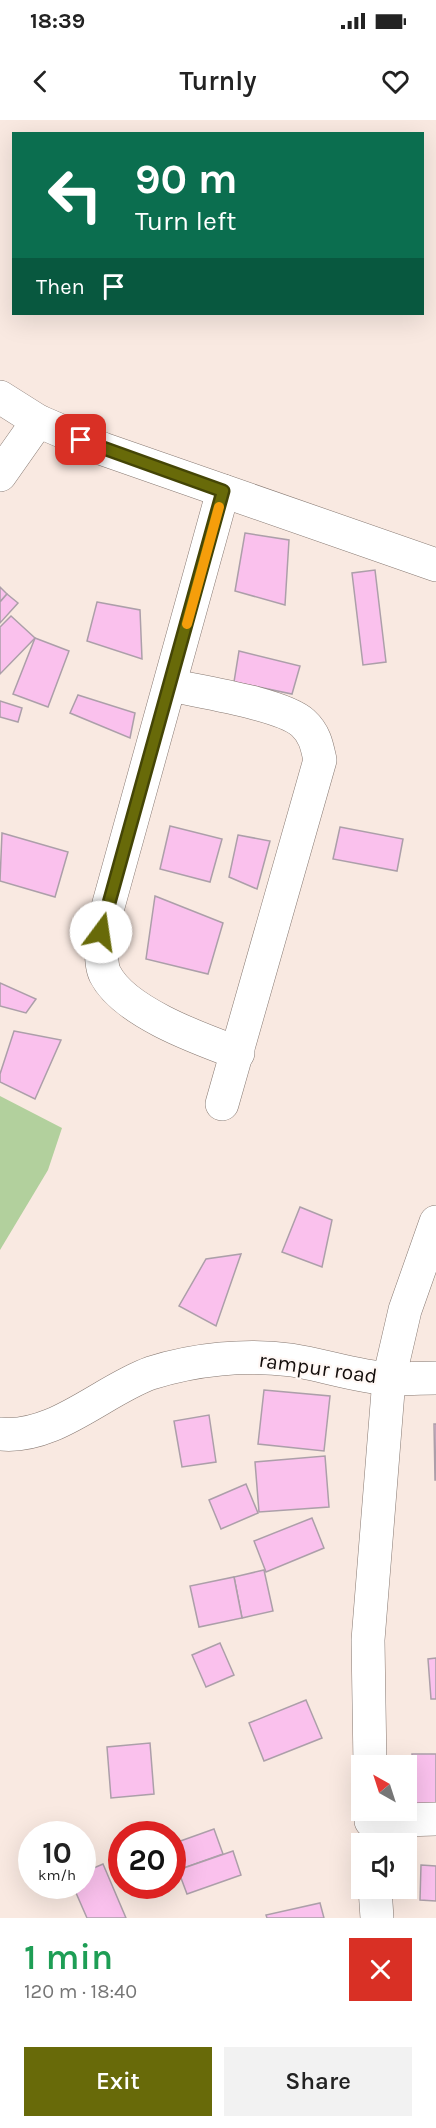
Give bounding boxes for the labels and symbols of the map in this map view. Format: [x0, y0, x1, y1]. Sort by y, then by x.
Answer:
pin [55, 414, 106, 465]
position arrow [69, 900, 133, 964]
street label: rampur road [257, 1348, 379, 1388]
north arrow [351, 1755, 417, 1821]
speed limit sign: 20 [108, 1821, 186, 1899]

